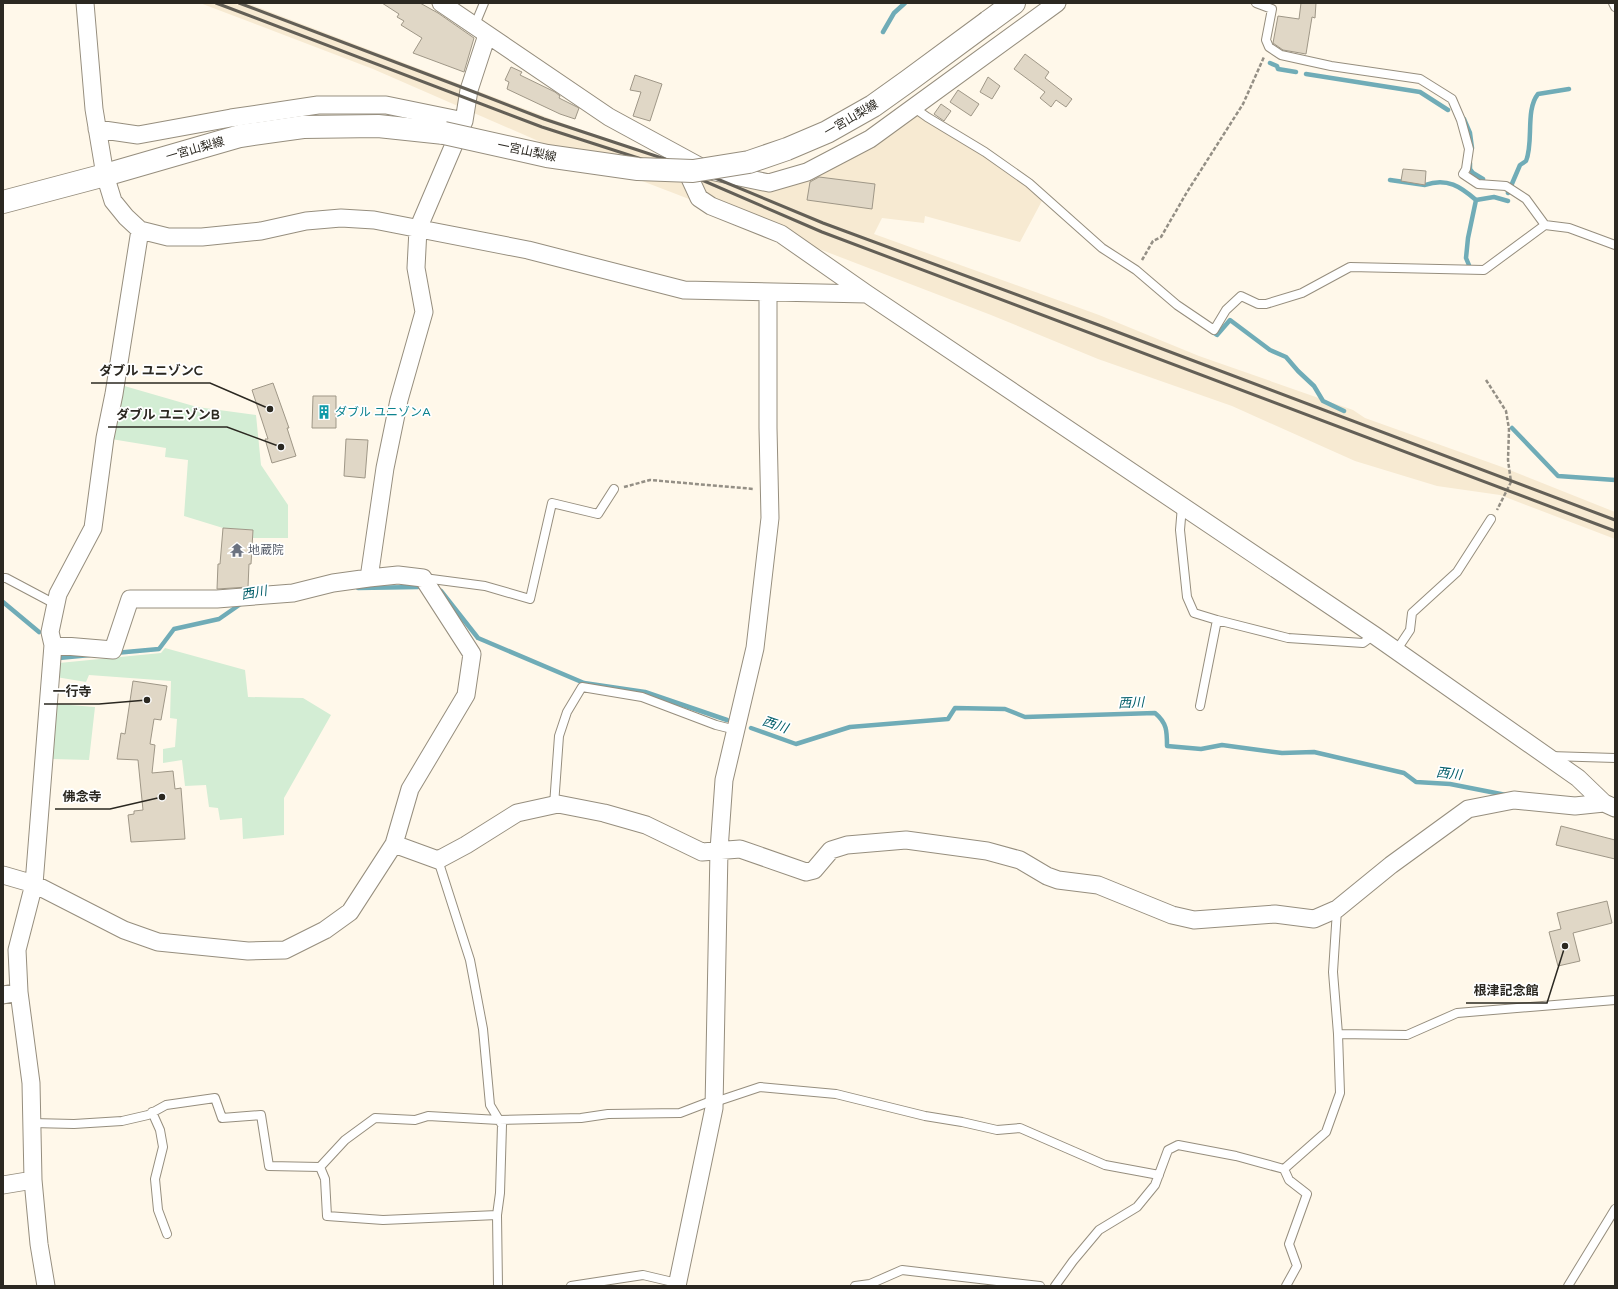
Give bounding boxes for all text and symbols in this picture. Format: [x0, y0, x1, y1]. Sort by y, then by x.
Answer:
street label: 一宮山梨線 [822, 97, 880, 139]
street label: 一宮山梨線 [164, 134, 226, 164]
street label: 一宮山梨線 [496, 138, 558, 164]
callout: ダブル ユニゾンC [91, 358, 210, 383]
text: ダブル ユニゾンC [99, 363, 203, 379]
callout: ダブル ユニゾンB [108, 402, 227, 427]
building icon: ダブル ユニゾンA [316, 404, 332, 420]
place label: ダブル ユニゾンA [335, 405, 431, 419]
text: ダブル ユニゾンB [116, 407, 220, 423]
temple icon: 地蔵院 [229, 542, 245, 558]
place label: 地蔵院 [248, 543, 284, 557]
water label: 西川 [240, 583, 270, 603]
callout: 一行寺 [44, 679, 99, 704]
text: 一行寺 [52, 684, 92, 700]
water label: 西川 [1118, 694, 1146, 711]
water label: 西川 [760, 713, 792, 737]
water label: 西川 [1435, 765, 1465, 784]
callout: 佛念寺 [55, 784, 110, 809]
text: 佛念寺 [62, 789, 102, 805]
callout: 根津記念館 [1466, 978, 1547, 1003]
text: 根津記念館 [1473, 983, 1539, 999]

